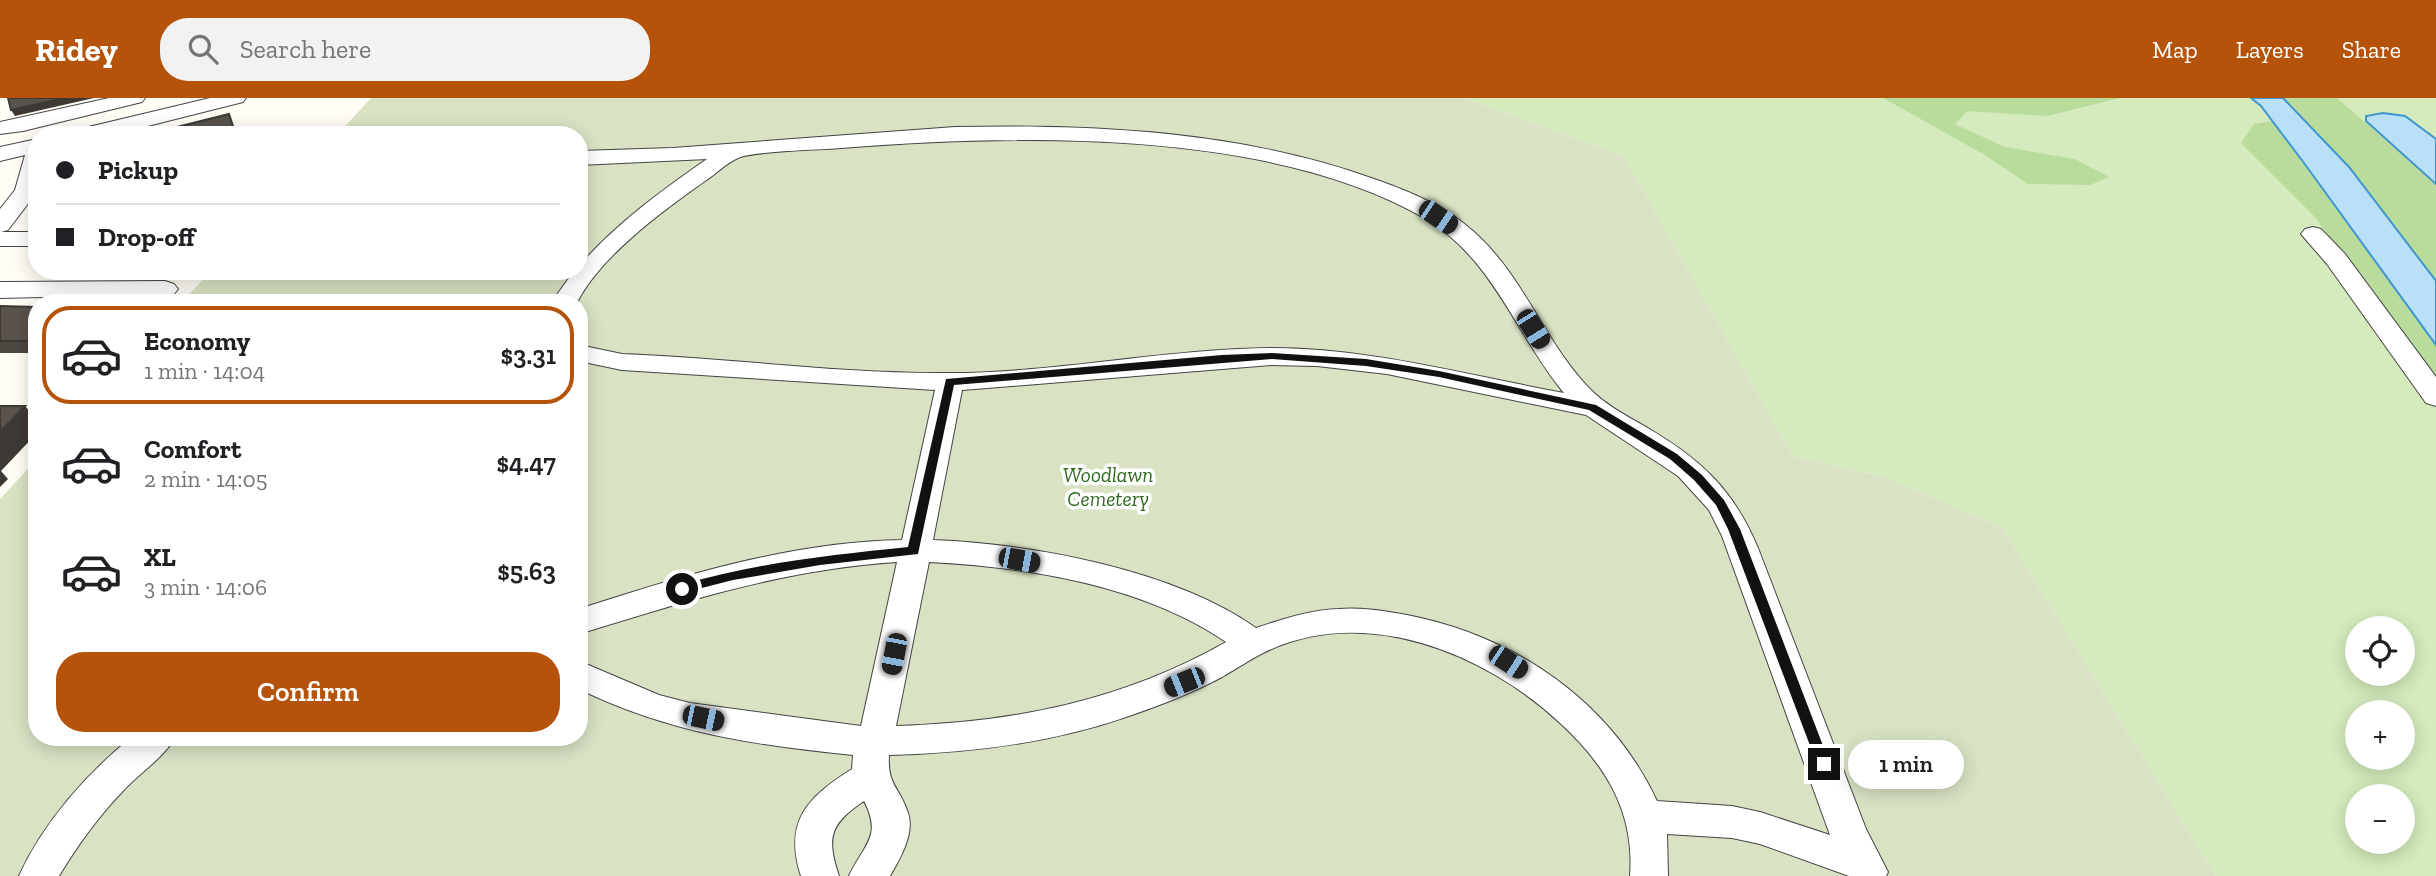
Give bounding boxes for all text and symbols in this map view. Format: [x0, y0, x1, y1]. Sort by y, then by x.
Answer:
search box [160, 18, 650, 81]
text: Ridey [35, 30, 118, 69]
icon: search [184, 30, 222, 68]
text: Search here [240, 33, 371, 65]
text: Map [2152, 35, 2198, 64]
text: Layers [2236, 35, 2304, 64]
text: Share [2342, 35, 2401, 64]
text: Pickup [98, 154, 178, 186]
car [1415, 197, 1462, 237]
text: Drop-off [98, 221, 195, 253]
car [1513, 306, 1554, 352]
icon: car [60, 324, 123, 387]
text: Economy [144, 325, 250, 357]
text: $3.31 [501, 339, 556, 371]
text: 1 min · 14:04 [144, 357, 265, 385]
icon: car [60, 432, 123, 495]
text: Comfort [144, 433, 241, 465]
text: $4.47 [497, 447, 556, 479]
park label: Woodlawn Cemetery [1063, 462, 1153, 511]
text: 2 min · 14:05 [144, 465, 267, 493]
icon: car [60, 540, 123, 603]
text: XL [144, 541, 176, 573]
car [997, 546, 1042, 574]
text: $5.63 [497, 555, 556, 587]
text: 3 min · 14:06 [144, 573, 267, 601]
route start [666, 573, 698, 605]
map controls [2345, 616, 2415, 854]
button: locate [2345, 616, 2415, 686]
car [880, 631, 909, 677]
car [1485, 642, 1532, 682]
button: Confirm [56, 652, 560, 732]
car [1161, 664, 1208, 700]
button: + [2345, 700, 2415, 770]
car [681, 703, 726, 733]
callout: 1 min [1848, 740, 1964, 788]
route end [1808, 748, 1840, 780]
text: 1 min [1879, 750, 1933, 778]
button: − [2345, 784, 2415, 854]

